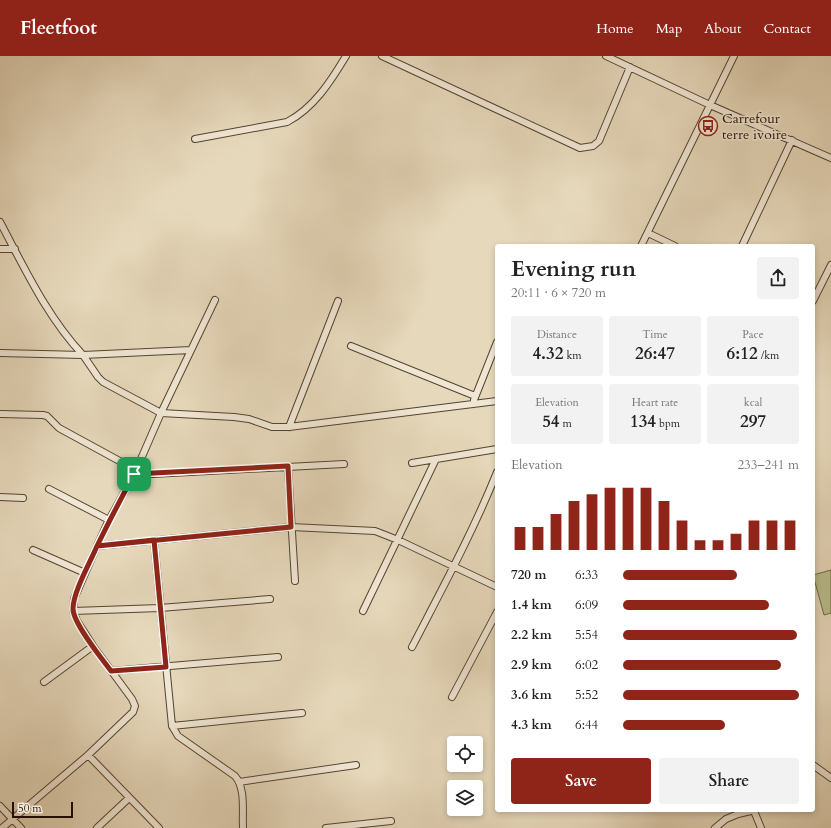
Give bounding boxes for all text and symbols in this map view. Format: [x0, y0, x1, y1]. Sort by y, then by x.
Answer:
text: Fleetfoot [20, 15, 97, 41]
text: Home [596, 19, 634, 38]
text: Map [656, 19, 682, 38]
text: About [704, 19, 741, 38]
text: Contact [763, 19, 811, 38]
place label: Carrefour terre ivoire [722, 109, 787, 144]
bus stop icon: Carrefour terre ivoire [697, 115, 719, 137]
text: Evening run [511, 254, 636, 284]
button: share [757, 257, 799, 299]
text: 20:11 · 6 × 720 m [511, 284, 606, 302]
text: Distance [537, 327, 577, 342]
text: Time [642, 327, 668, 342]
text: Pace [742, 327, 764, 342]
text: 4.32 [532, 342, 563, 365]
text: 26:47 [635, 342, 675, 365]
text: 6:12 [727, 342, 758, 365]
text: km [563, 348, 582, 363]
text: /km [758, 348, 779, 363]
text: Elevation [535, 395, 579, 410]
text: Heart rate [632, 395, 678, 410]
text: kcal [744, 395, 762, 410]
text: 54 [542, 410, 560, 433]
text: 134 [630, 410, 656, 433]
text: 297 [740, 410, 766, 433]
text: m [560, 416, 572, 431]
text: bpm [656, 416, 680, 431]
text: Elevation [511, 456, 563, 474]
text: 233–241 m [737, 456, 799, 474]
pin [117, 457, 151, 491]
icon: arrive [123, 463, 145, 485]
text: 720 m [511, 566, 546, 584]
text: 6:33 [575, 566, 598, 584]
text: 1.4 km [511, 596, 552, 614]
text: 6:09 [575, 596, 598, 614]
text: 2.2 km [511, 626, 552, 644]
text: 5:54 [575, 626, 598, 644]
text: 2.9 km [511, 656, 552, 674]
text: 6:02 [575, 656, 598, 674]
text: 3.6 km [511, 686, 552, 704]
text: 5:52 [575, 686, 598, 704]
text: 4.3 km [511, 716, 552, 734]
text: 6:44 [575, 716, 598, 734]
map controls [447, 736, 483, 816]
button: locate [447, 736, 483, 772]
button: Save [511, 758, 651, 804]
button: Share [659, 758, 799, 804]
button: layers [447, 780, 483, 816]
scale bar [12, 800, 73, 819]
text: 50 m [18, 801, 42, 816]

